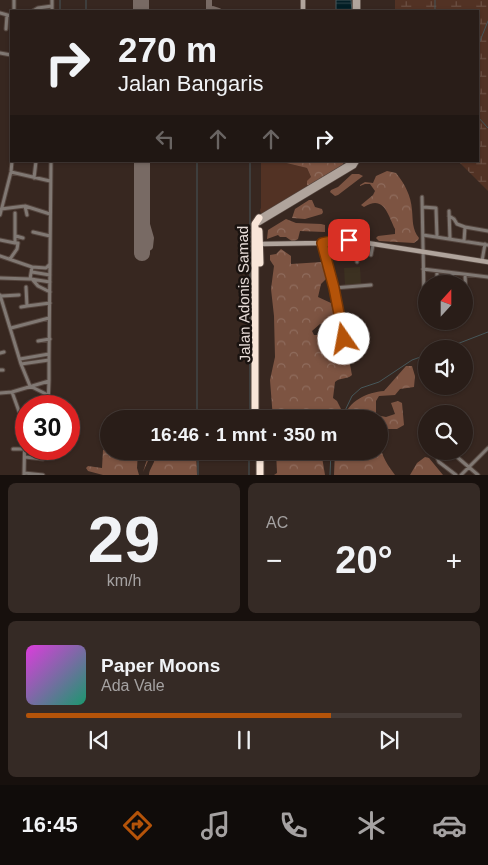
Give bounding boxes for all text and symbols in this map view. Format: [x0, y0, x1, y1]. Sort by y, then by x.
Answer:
icon: right [35, 30, 100, 95]
text: 270 m [118, 30, 217, 69]
text: Jalan Bangaris [118, 71, 264, 96]
icon: left [151, 125, 179, 153]
icon: ahead [204, 125, 232, 153]
icon: ahead [257, 125, 285, 153]
icon: right [310, 125, 338, 153]
pin [328, 219, 370, 261]
street label: Jalan Adonis Samad [234, 225, 253, 363]
icon: arrive [335, 226, 363, 254]
north arrow [418, 275, 472, 330]
map controls [418, 275, 473, 460]
position arrow [317, 312, 369, 364]
button: sound [418, 340, 473, 395]
speed limit sign: 30 [15, 395, 80, 460]
button: search [418, 405, 473, 460]
text: 16:46 · 1 mnt · 350 m [151, 424, 337, 445]
text: 29 [88, 503, 160, 576]
text: AC [266, 514, 288, 531]
text: 20° [335, 539, 393, 581]
text: − [266, 545, 282, 576]
text: + [446, 545, 462, 576]
text: km/h [107, 572, 141, 589]
text: Paper Moons [101, 655, 220, 676]
text: Ada Vale [101, 677, 165, 694]
icon: previous [85, 726, 113, 754]
icon: pause [230, 726, 258, 754]
icon: next [375, 726, 403, 754]
icon: directions [120, 808, 155, 843]
icon: music [198, 808, 233, 843]
icon: phone [276, 808, 311, 843]
icon: climate [354, 808, 389, 843]
icon: car [432, 808, 467, 843]
text: 16:45 [21, 812, 78, 837]

